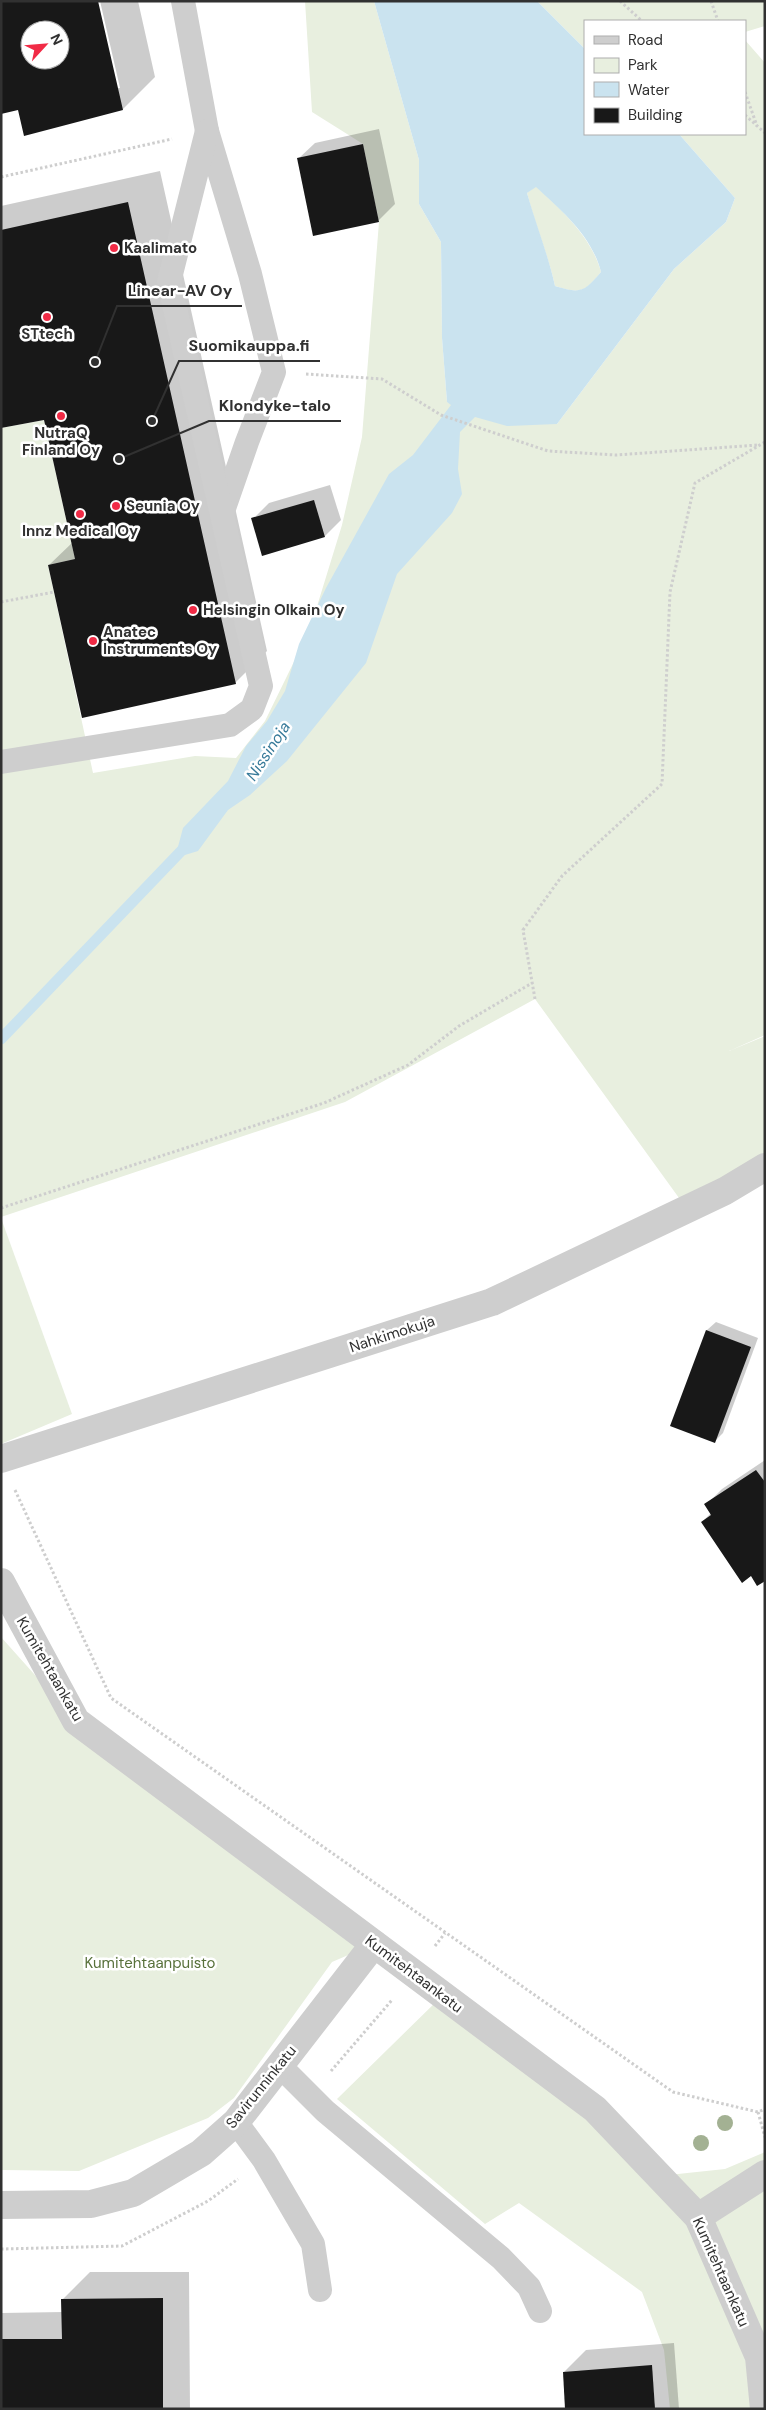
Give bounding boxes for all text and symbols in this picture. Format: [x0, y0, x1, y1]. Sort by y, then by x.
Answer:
north arrow [20, 20, 70, 70]
legend [584, 20, 746, 135]
text: Road [628, 30, 663, 50]
text: N [46, 31, 67, 48]
text: Park [628, 55, 658, 75]
text: Water [628, 80, 670, 100]
text: Building [628, 105, 683, 125]
place label: Kaalimato [124, 238, 197, 258]
marker: Kaalimato [108, 242, 120, 254]
callout: Linear-AV Oy [117, 275, 242, 306]
text: Linear-AV Oy [128, 280, 233, 301]
marker: STtech [41, 311, 53, 323]
place label: STtech [21, 324, 73, 344]
callout: Suomikauppa.fi [179, 330, 320, 361]
text: Suomikauppa.fi [188, 335, 310, 356]
callout: Klondyke-talo [209, 390, 341, 421]
text: Klondyke-talo [219, 395, 331, 416]
marker: NutraQ Finland Oy [55, 410, 67, 422]
place label: NutraQ Finland Oy [22, 423, 100, 460]
place label: Seunia Oy [126, 496, 200, 516]
marker: Seunia Oy [110, 500, 122, 512]
marker: Innz Medical Oy [74, 508, 86, 520]
place label: Innz Medical Oy [22, 521, 138, 541]
place label: Helsingin Olkain Oy [203, 600, 345, 620]
marker: Helsingin Olkain Oy [187, 604, 199, 616]
place label: Anatec Instruments Oy [103, 622, 217, 659]
marker: Anatec Instruments Oy [87, 635, 99, 647]
water label: Nissinoja [241, 717, 295, 785]
street label: Nahkimokuja [347, 1311, 437, 1357]
street label: Kumitehtaankatu [12, 1613, 88, 1725]
street label: Kumitehtaankatu [361, 1931, 467, 2017]
park label: Kumitehtaanpuisto [84, 1953, 216, 1973]
street label: Savirunninkatu [221, 2041, 301, 2133]
street label: Kumitehtaankatu [688, 2214, 754, 2330]

